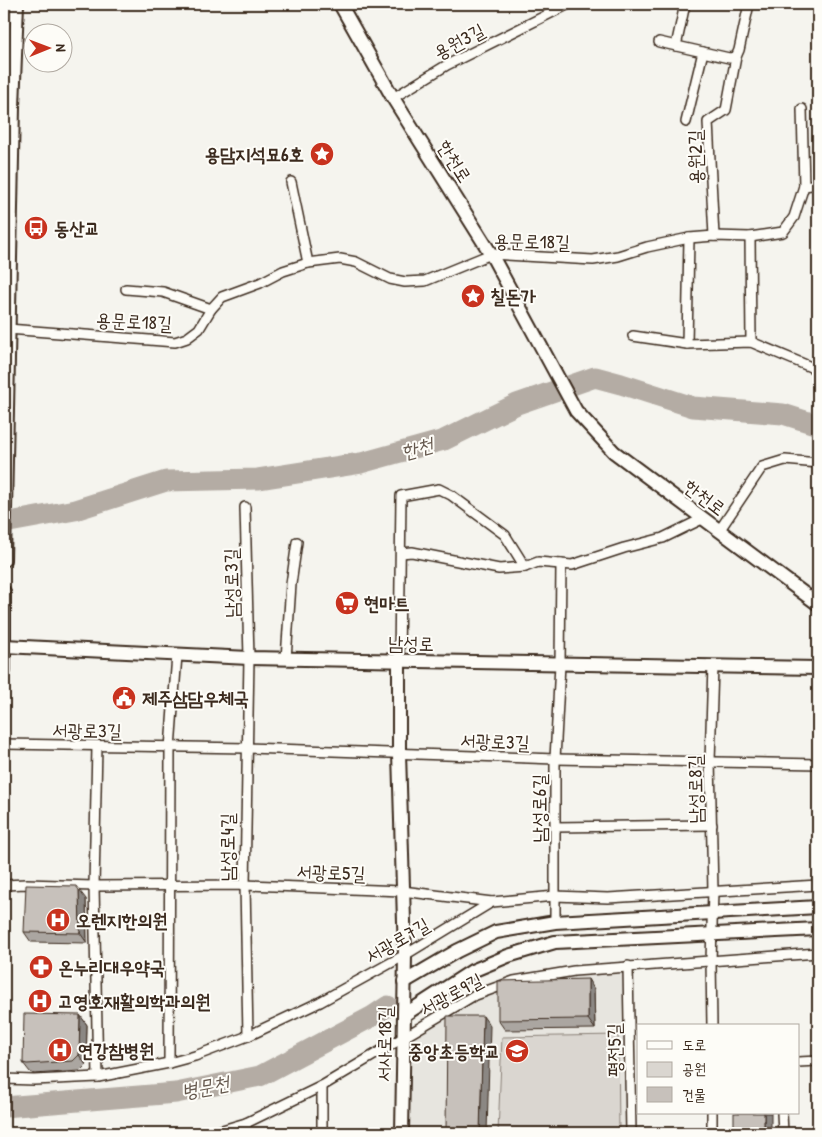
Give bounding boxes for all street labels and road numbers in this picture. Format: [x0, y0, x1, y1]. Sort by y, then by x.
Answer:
street label: 용원3길 [429, 17, 489, 65]
street label: 용원2길 [682, 129, 708, 185]
street label: 한천로 [432, 135, 478, 187]
street label: 용문로18길 [494, 227, 570, 255]
street label: 용문로18길 [95, 306, 173, 336]
street label: 한천로 [679, 473, 731, 521]
street label: 남성로3길 [217, 548, 245, 618]
street label: 남성로 [388, 630, 434, 656]
street label: 서광로3길 [52, 716, 122, 744]
street label: 서광로3길 [460, 727, 530, 755]
street label: 남성로8길 [681, 754, 709, 824]
street label: 남성로6길 [526, 774, 552, 842]
street label: 남성로4길 [214, 813, 240, 881]
street label: 서광로5길 [296, 858, 366, 886]
street label: 서광로7길 [360, 911, 434, 969]
street label: 서광로9길 [415, 967, 487, 1021]
street label: 서사로18길 [370, 1006, 398, 1082]
street label: 평전5길 [601, 1023, 627, 1077]

